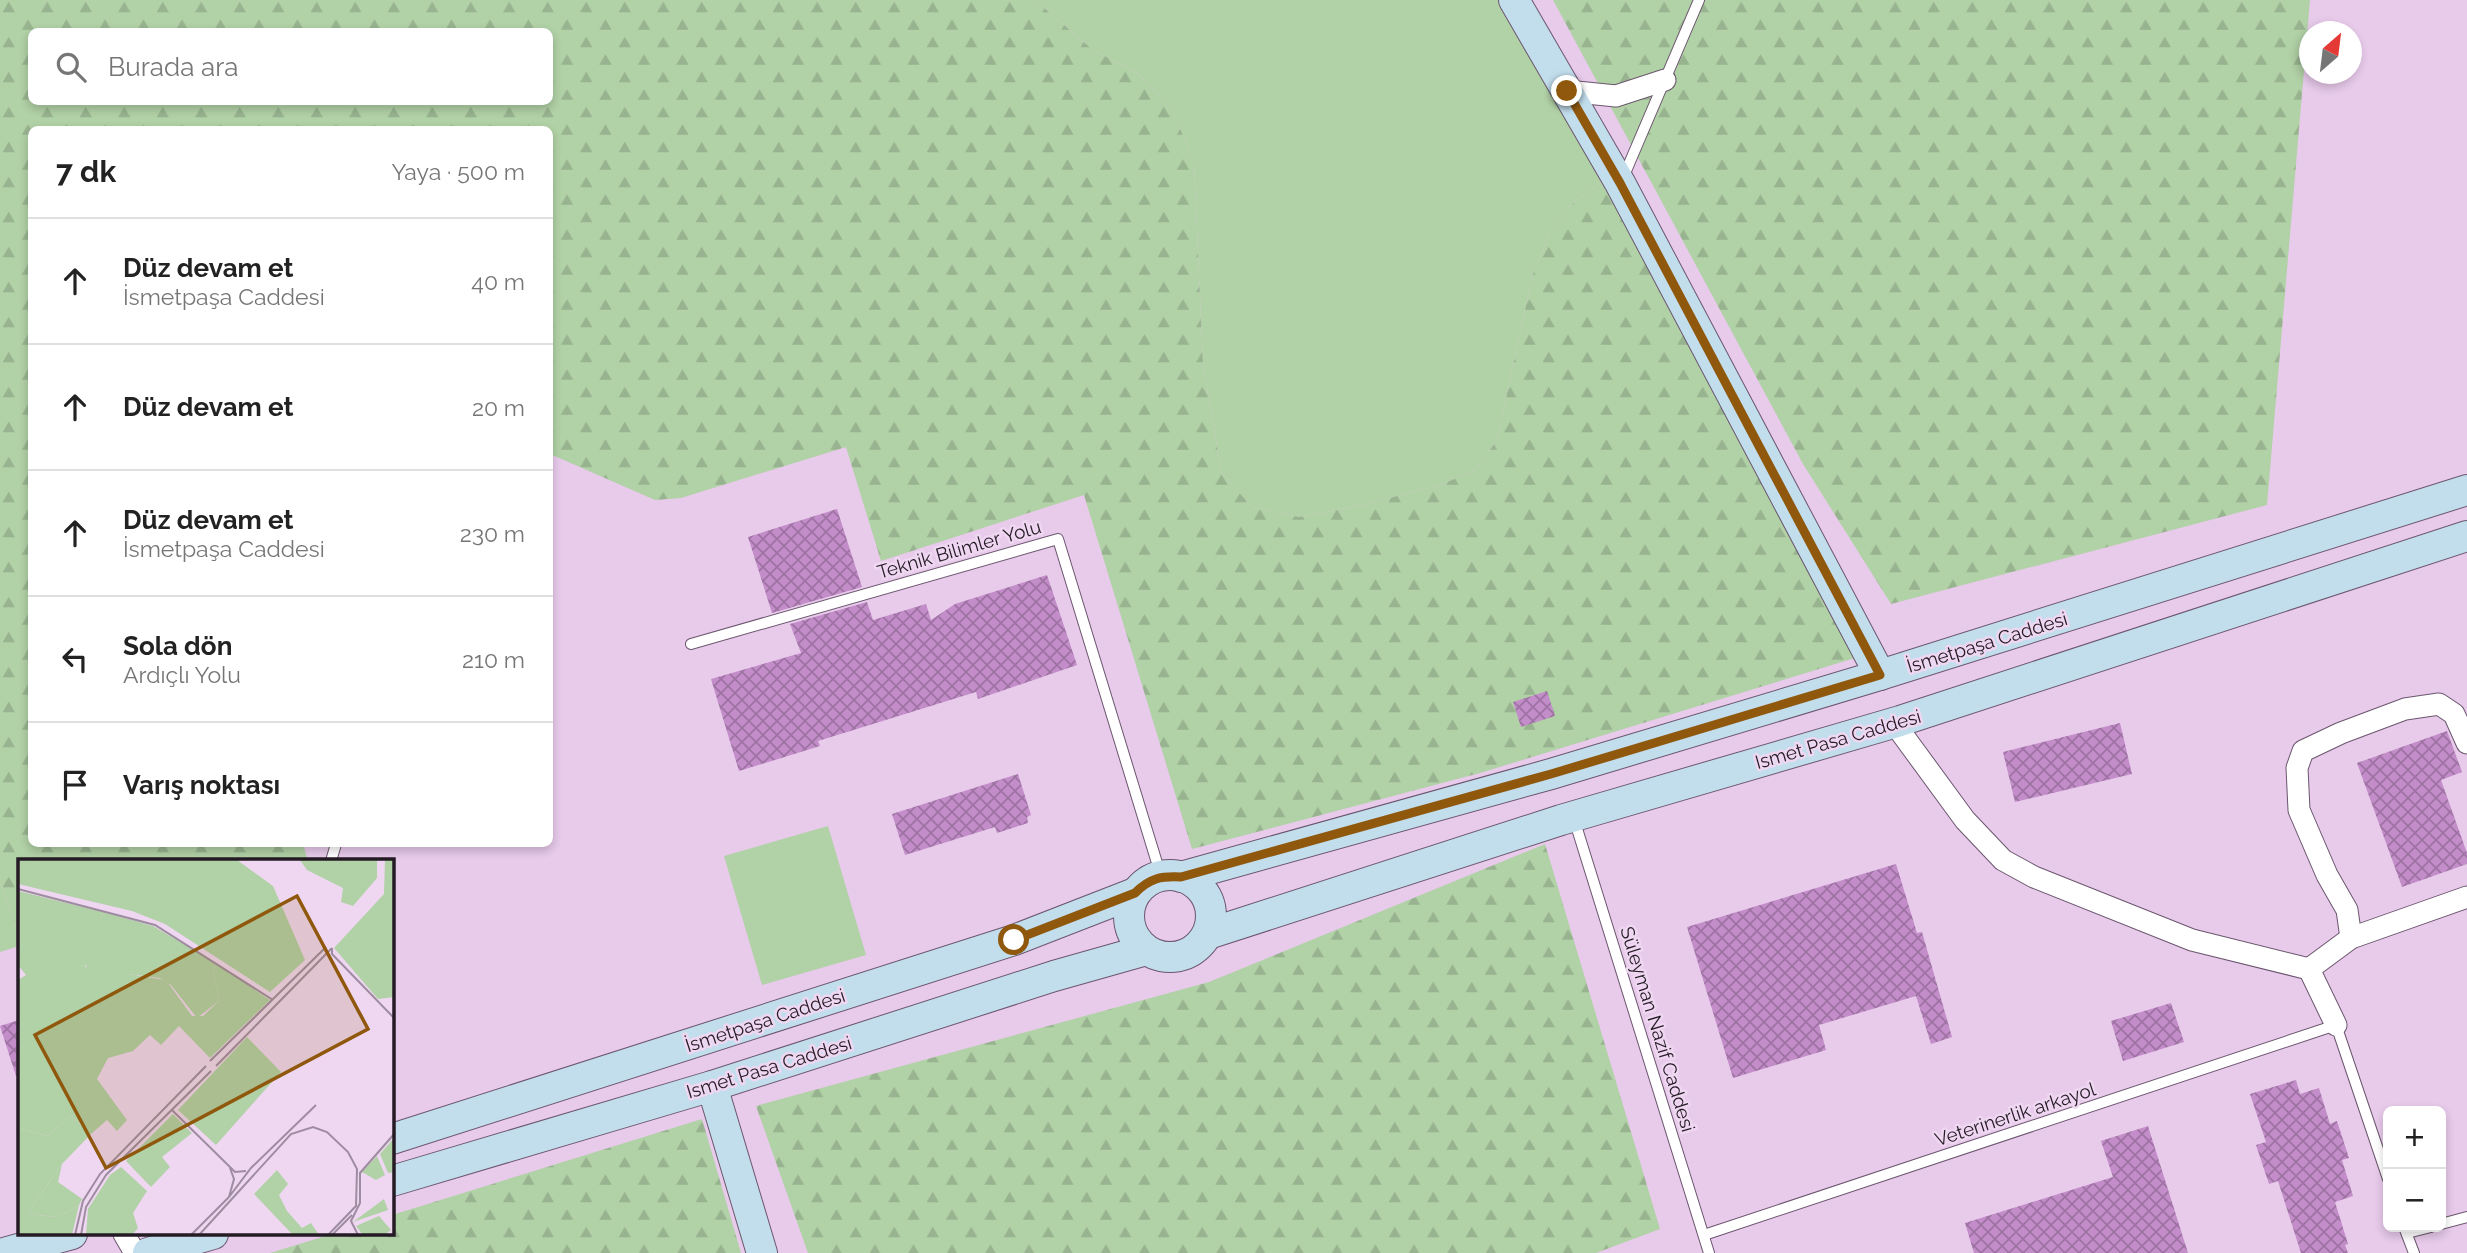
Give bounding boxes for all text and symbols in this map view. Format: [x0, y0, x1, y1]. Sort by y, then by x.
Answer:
north arrow [2299, 21, 2362, 84]
search box [28, 28, 553, 105]
icon: search [52, 48, 90, 86]
text: Burada ara [108, 52, 238, 82]
route end [1551, 75, 1582, 106]
text: 7 dk [56, 154, 116, 189]
text: Yaya · 500 m [391, 158, 525, 185]
text: Düz devam et [123, 253, 293, 283]
icon: ahead [56, 262, 94, 300]
text: 40 m [471, 268, 525, 295]
text: İsmetpaşa Caddesi [123, 283, 325, 310]
icon: ahead [56, 388, 94, 426]
text: Düz devam et [123, 392, 293, 422]
text: 20 m [472, 394, 525, 421]
text: Düz devam et [123, 505, 293, 535]
icon: ahead [56, 514, 94, 552]
street label: Teknik Bilimler Yolu [875, 515, 1043, 583]
text: 230 m [460, 520, 525, 547]
text: İsmetpaşa Caddesi [123, 535, 325, 562]
street label: İsmetpaşa Caddesi [1904, 607, 2070, 677]
text: Sola dön [123, 631, 232, 661]
icon: left [56, 640, 94, 678]
text: 210 m [462, 646, 525, 673]
text: Ardıçlı Yolu [123, 661, 241, 688]
street label: Ismet Pasa Caddesi [1753, 705, 1923, 773]
icon: arrive [56, 766, 94, 804]
text: Varış noktası [123, 770, 280, 800]
inset map [18, 859, 394, 1236]
route start [998, 924, 1029, 955]
street label: Süleyman Nazif Caddesi [1616, 924, 1700, 1134]
street label: İsmetpaşa Caddesi [682, 984, 848, 1056]
street label: Ismet Pasa Caddesi [684, 1031, 854, 1103]
street label: Veterinerlik arkayol [1932, 1077, 2099, 1150]
map controls [2383, 1106, 2446, 1232]
button: + [2383, 1106, 2446, 1169]
button: − [2383, 1169, 2446, 1232]

